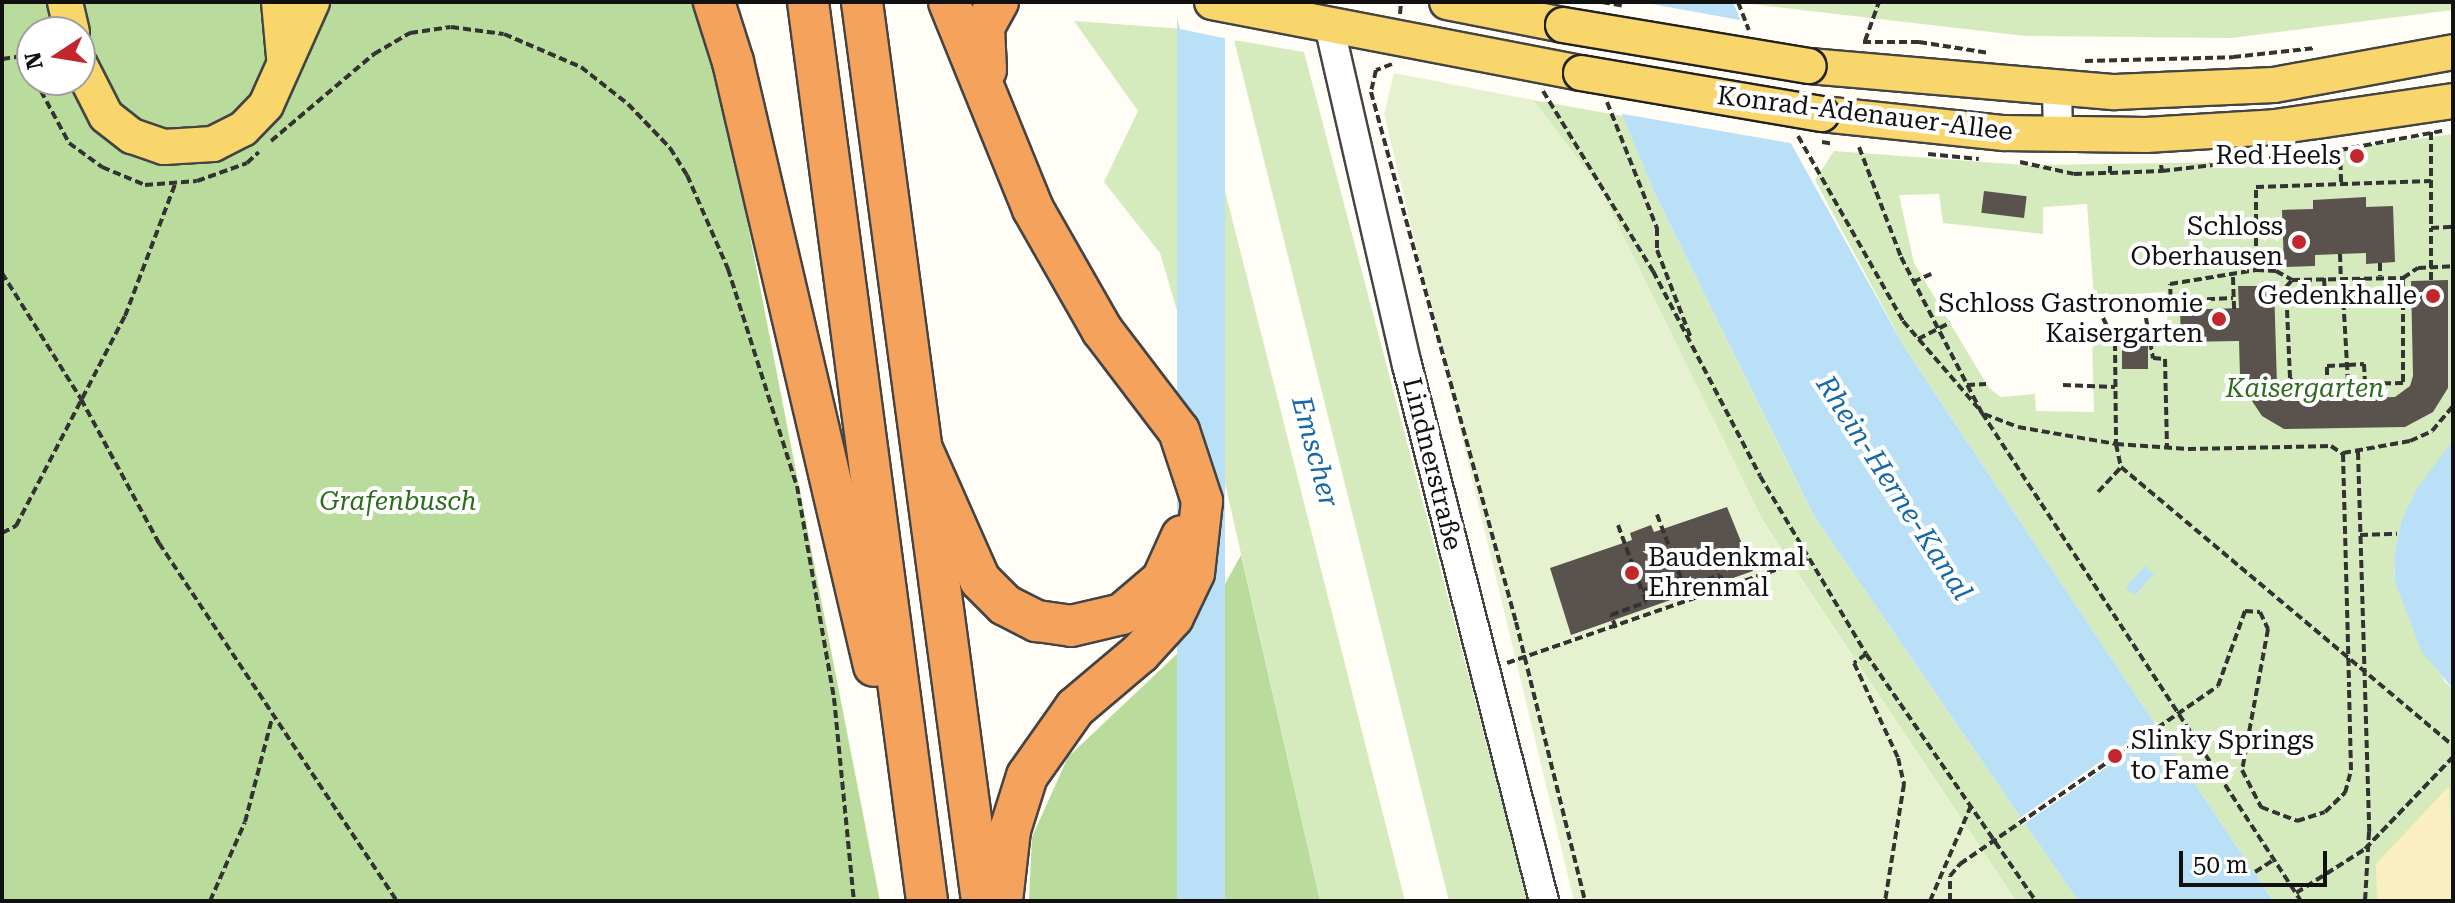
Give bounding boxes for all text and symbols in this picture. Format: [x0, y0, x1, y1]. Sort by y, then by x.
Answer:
north arrow [16, 16, 96, 96]
text: N [20, 50, 48, 72]
street label: Konrad-Adenauer-Allee [1715, 80, 2015, 148]
place label: Red Heels [2215, 140, 2341, 172]
marker: Red Heels [2348, 147, 2366, 165]
place label: Schloss Oberhausen [2130, 211, 2283, 272]
marker: Schloss Oberhausen [2290, 233, 2308, 251]
place label: Gedenkhalle [2257, 280, 2417, 312]
marker: Gedenkhalle [2424, 287, 2442, 305]
place label: Schloss Gastronomie Kaisergarten [1938, 288, 2203, 350]
marker: Schloss Gastronomie Kaisergarten [2210, 310, 2228, 328]
water label: Rhein-Herne-Kanal [1809, 369, 1979, 607]
park label: Kaisergarten [2226, 373, 2384, 405]
street label: Lindnerstraße [1395, 375, 1469, 553]
water label: Emscher [1284, 393, 1346, 511]
park label: Grafenbusch [319, 486, 477, 518]
place label: Baudenkmal Ehrenmal [1648, 542, 1805, 604]
marker: Baudenkmal Ehrenmal [1623, 564, 1641, 582]
place label: Slinky Springs to Fame [2131, 725, 2314, 786]
marker: Slinky Springs to Fame [2106, 747, 2124, 765]
scale bar [2183, 835, 2331, 885]
text: 50 m [2193, 851, 2248, 879]

